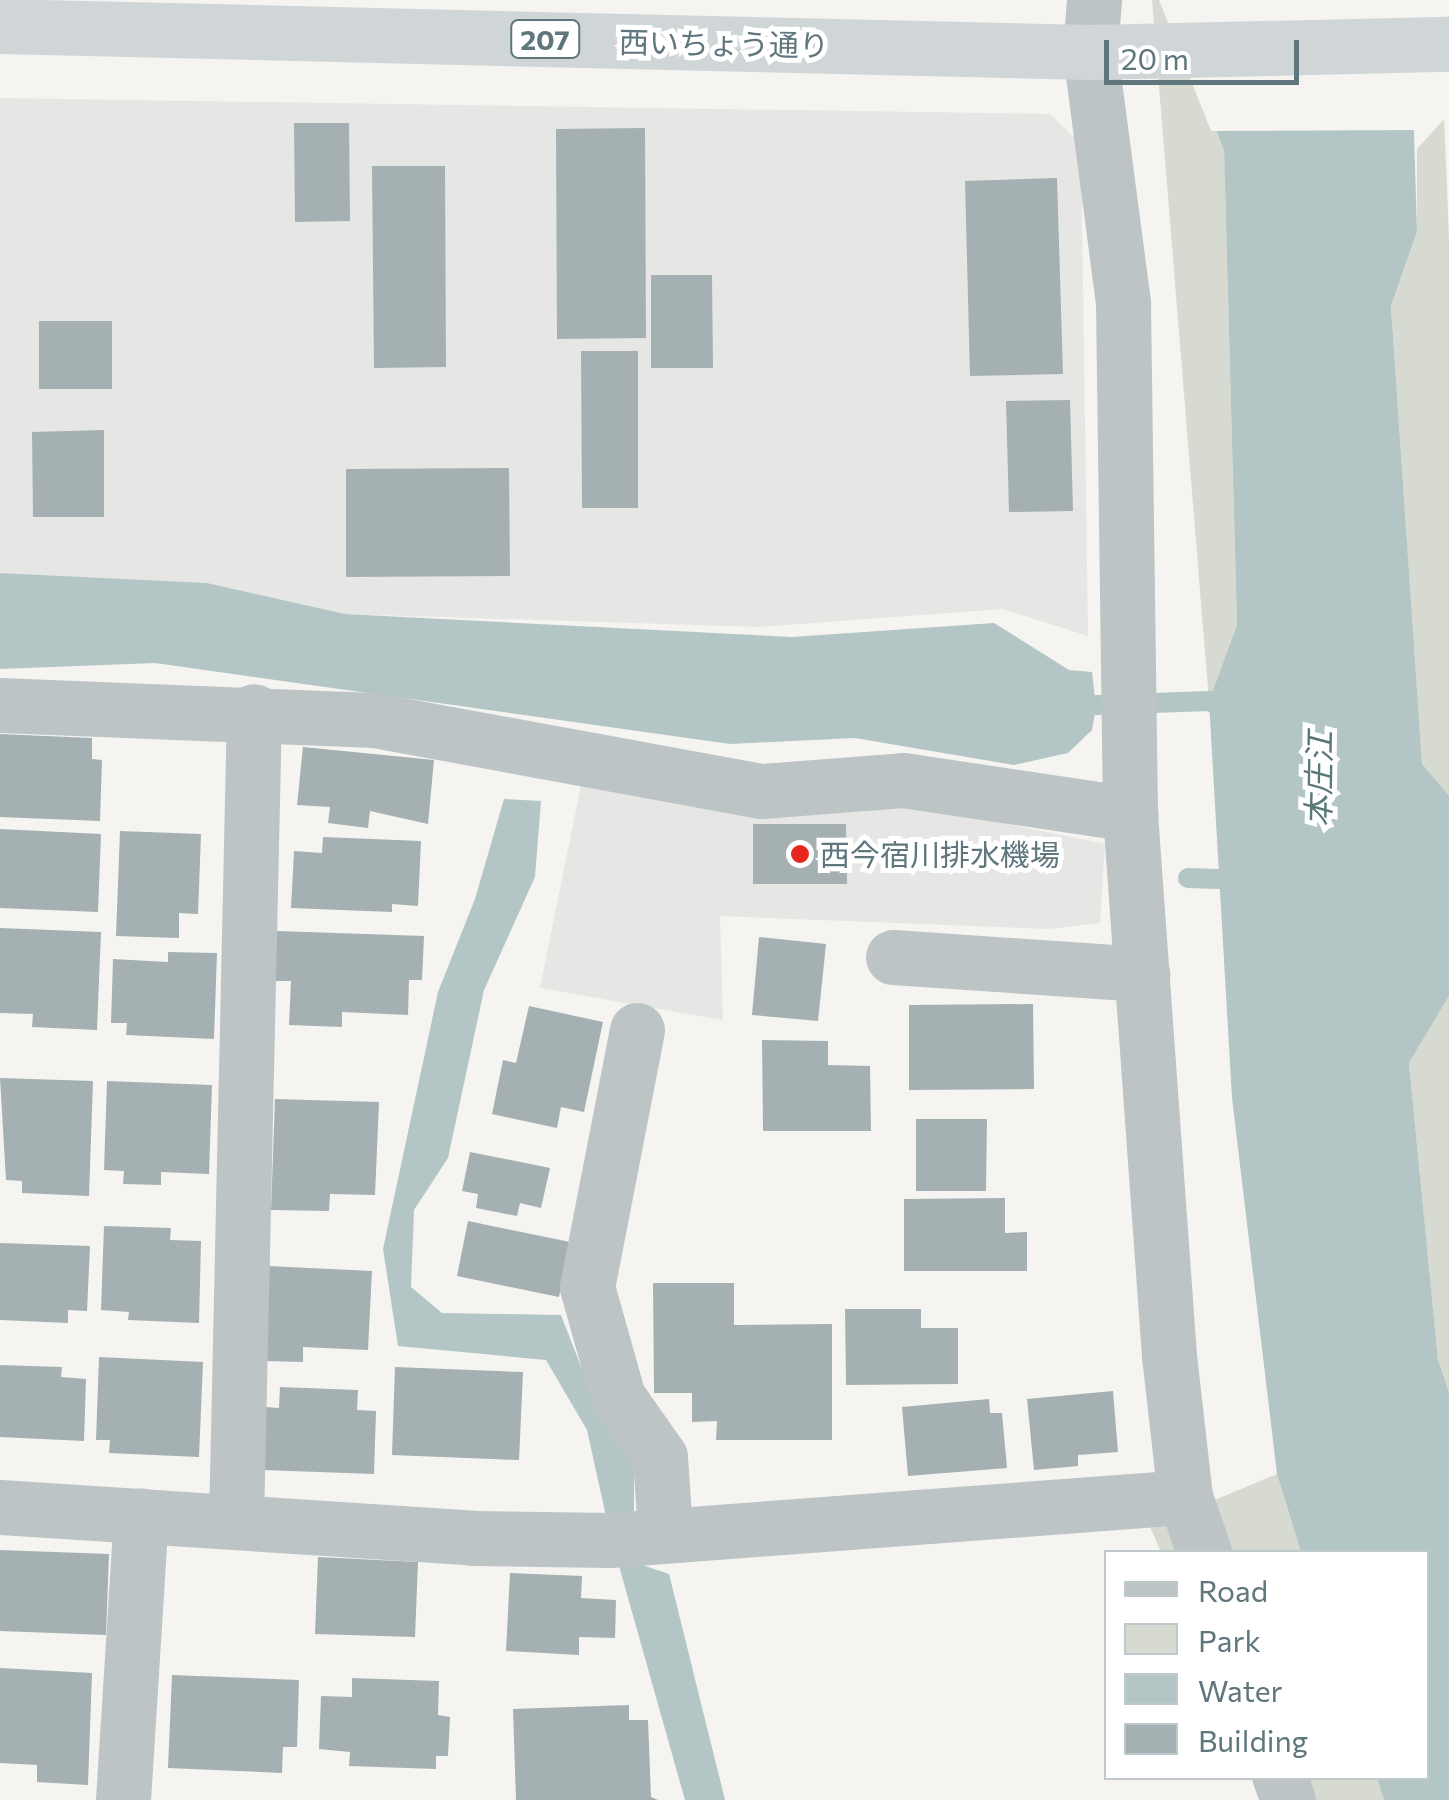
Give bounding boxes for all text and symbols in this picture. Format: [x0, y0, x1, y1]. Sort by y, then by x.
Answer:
road number: 207 [510, 16, 580, 62]
scale bar [1109, 20, 1304, 82]
street label: 西いちょう通り [619, 23, 829, 63]
text: 20 m [1121, 39, 1189, 76]
water label: 本庄江 [1298, 731, 1338, 827]
place label: 西今宿川排水機場 [820, 836, 1060, 872]
marker: 西今宿川排水機場 [789, 843, 811, 865]
legend [1104, 1550, 1429, 1780]
text: Road [1198, 1571, 1268, 1608]
text: Park [1198, 1621, 1261, 1658]
text: Water [1198, 1671, 1283, 1708]
text: Building [1198, 1721, 1308, 1758]

